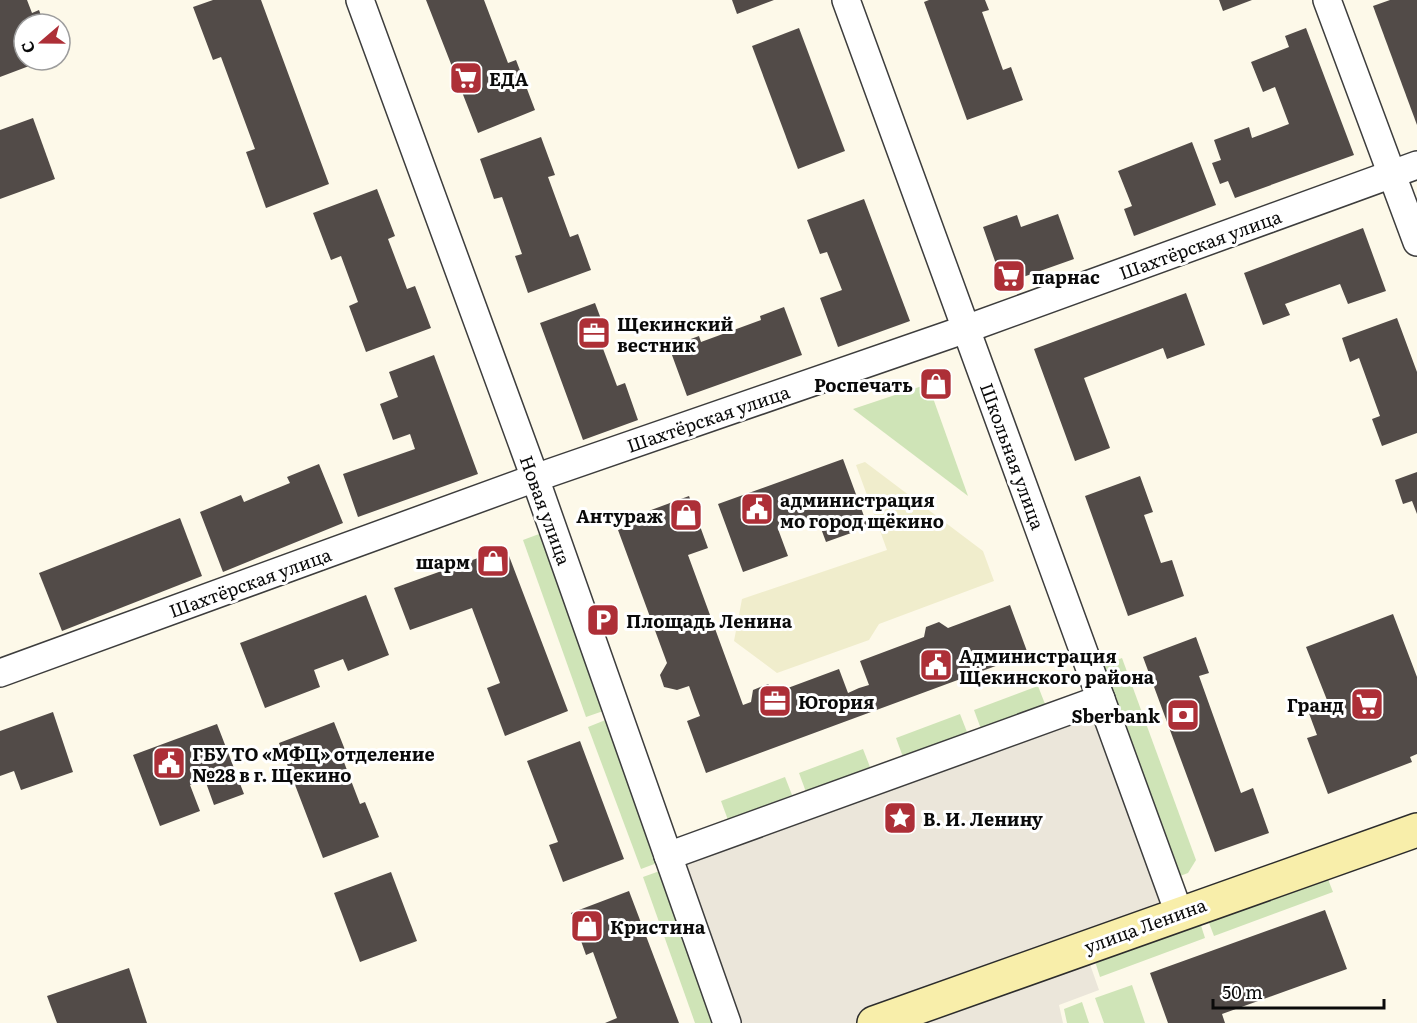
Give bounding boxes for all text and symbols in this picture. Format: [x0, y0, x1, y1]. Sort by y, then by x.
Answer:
north arrow [12, 12, 72, 72]
text: С [14, 38, 40, 57]
supermarket icon: ЕДА [448, 60, 484, 96]
place label: ЕДА [489, 65, 529, 92]
street label: Шахтёрская улица [1115, 202, 1285, 286]
supermarket icon: парнас [991, 258, 1027, 294]
place label: парнас [1032, 263, 1100, 290]
place label: Щекинский вестник [617, 310, 733, 358]
office icon: Щекинский вестник [576, 315, 612, 351]
shop icon: Роспечать [918, 366, 954, 402]
place label: Роспечать [814, 371, 913, 398]
street label: Шахтёрская улица [623, 377, 793, 459]
street label: Школьная улица [974, 379, 1052, 533]
street label: Новая улица [514, 451, 578, 569]
place label: администрация мо город щёкино [780, 486, 944, 534]
public building icon: администрация мо город щёкино [739, 491, 775, 527]
shop icon: Антураж [668, 497, 704, 533]
place label: Антураж [576, 502, 663, 529]
street label: Шахтёрская улица [165, 540, 335, 624]
shop icon: шарм [475, 543, 511, 579]
place label: шарм [416, 548, 470, 575]
parking icon: Площадь Ленина [585, 602, 621, 638]
place label: Площадь Ленина [626, 607, 793, 634]
place label: Администрация Щекинского района [959, 642, 1155, 690]
public building icon: Администрация Щекинского района [918, 647, 954, 683]
office icon: Югория [757, 683, 793, 719]
supermarket icon: Гранд [1349, 686, 1385, 722]
place label: Югория [798, 688, 875, 715]
place label: Гранд [1287, 691, 1344, 718]
bank icon: Sberbank [1165, 697, 1201, 733]
place label: Sberbank [1071, 702, 1161, 729]
place label: ГБУ ТО «МФЦ» отделение №28 в г. Щекино [192, 740, 435, 788]
public building icon: ГБУ ТО «МФЦ» отделение №28 в г. Щекино [151, 745, 187, 781]
place icon: В. И. Ленину [882, 800, 918, 836]
place label: В. И. Ленину [923, 805, 1043, 832]
street label: улица Ленина [1080, 890, 1210, 960]
shop icon: Кристина [569, 908, 605, 944]
place label: Кристина [610, 913, 706, 940]
scale bar [1213, 972, 1384, 1010]
text: 50 m [1222, 978, 1263, 1005]

